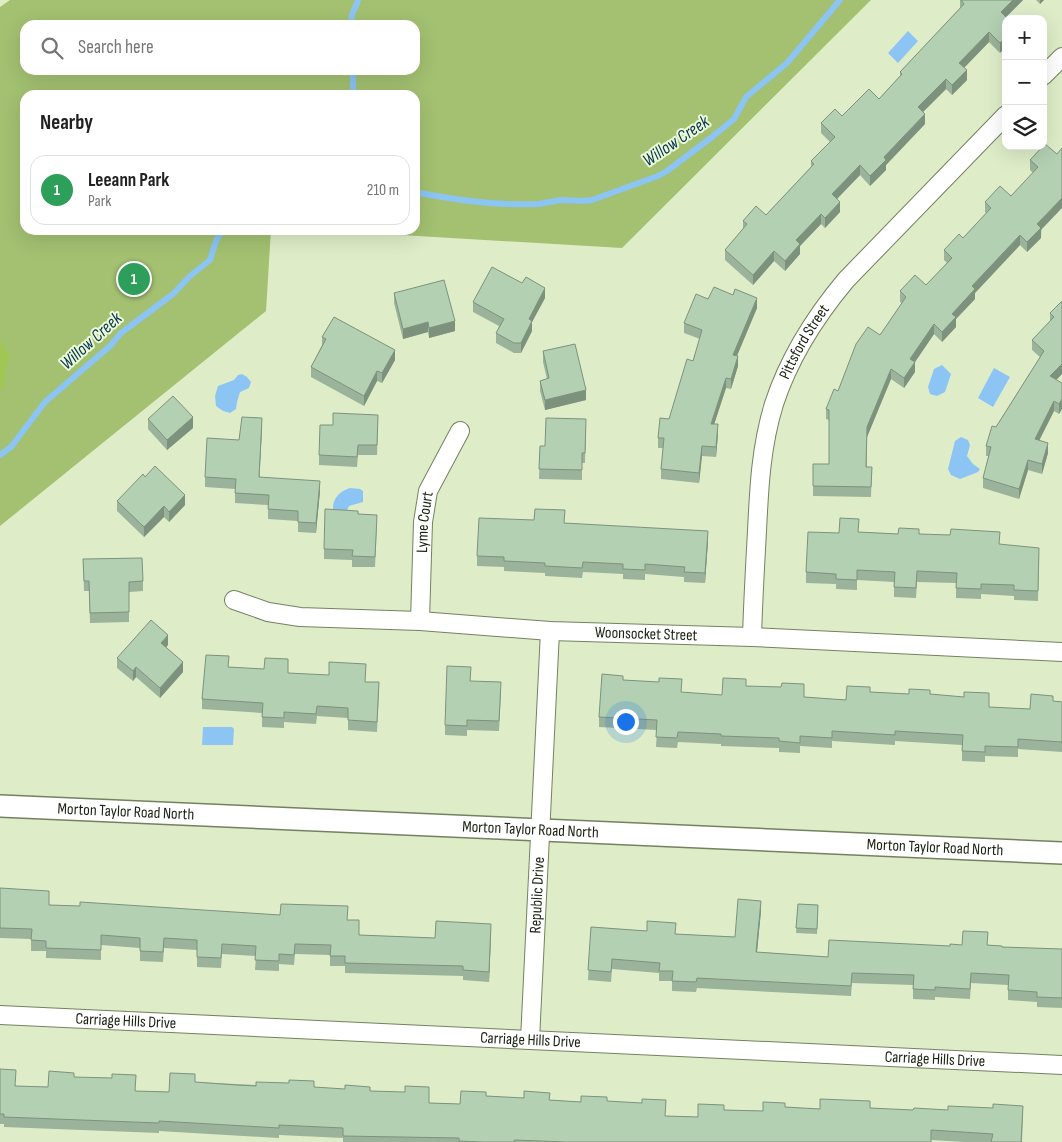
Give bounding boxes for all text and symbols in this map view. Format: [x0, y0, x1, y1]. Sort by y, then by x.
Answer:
map controls [1002, 15, 1047, 150]
button: + [1002, 15, 1047, 60]
search box [20, 20, 420, 75]
icon: search [38, 34, 66, 62]
text: Search here [78, 36, 154, 59]
button: − [1002, 60, 1047, 105]
button: layers [1002, 105, 1047, 150]
text: Nearby [40, 110, 93, 135]
water label: Willow Creek [639, 110, 714, 171]
text: Leeann Park [88, 169, 169, 192]
text: 1 [54, 181, 60, 200]
text: 210 m [367, 181, 399, 200]
text: Park [88, 192, 111, 211]
pin: 1 [118, 260, 150, 298]
street label: Pittsford Street [775, 300, 833, 382]
water label: Willow Creek [56, 307, 127, 374]
street label: Lyme Court [413, 490, 437, 553]
street label: Woonsocket Street [595, 623, 698, 645]
your location [613, 709, 639, 735]
street label: Morton Taylor Road North [57, 799, 195, 824]
street label: Morton Taylor Road North [462, 817, 599, 842]
street label: Morton Taylor Road North [866, 835, 1004, 860]
street label: Republic Drive [526, 856, 548, 934]
street label: Carriage Hills Drive [75, 1009, 177, 1033]
street label: Carriage Hills Drive [480, 1028, 581, 1052]
street label: Carriage Hills Drive [884, 1047, 986, 1071]

